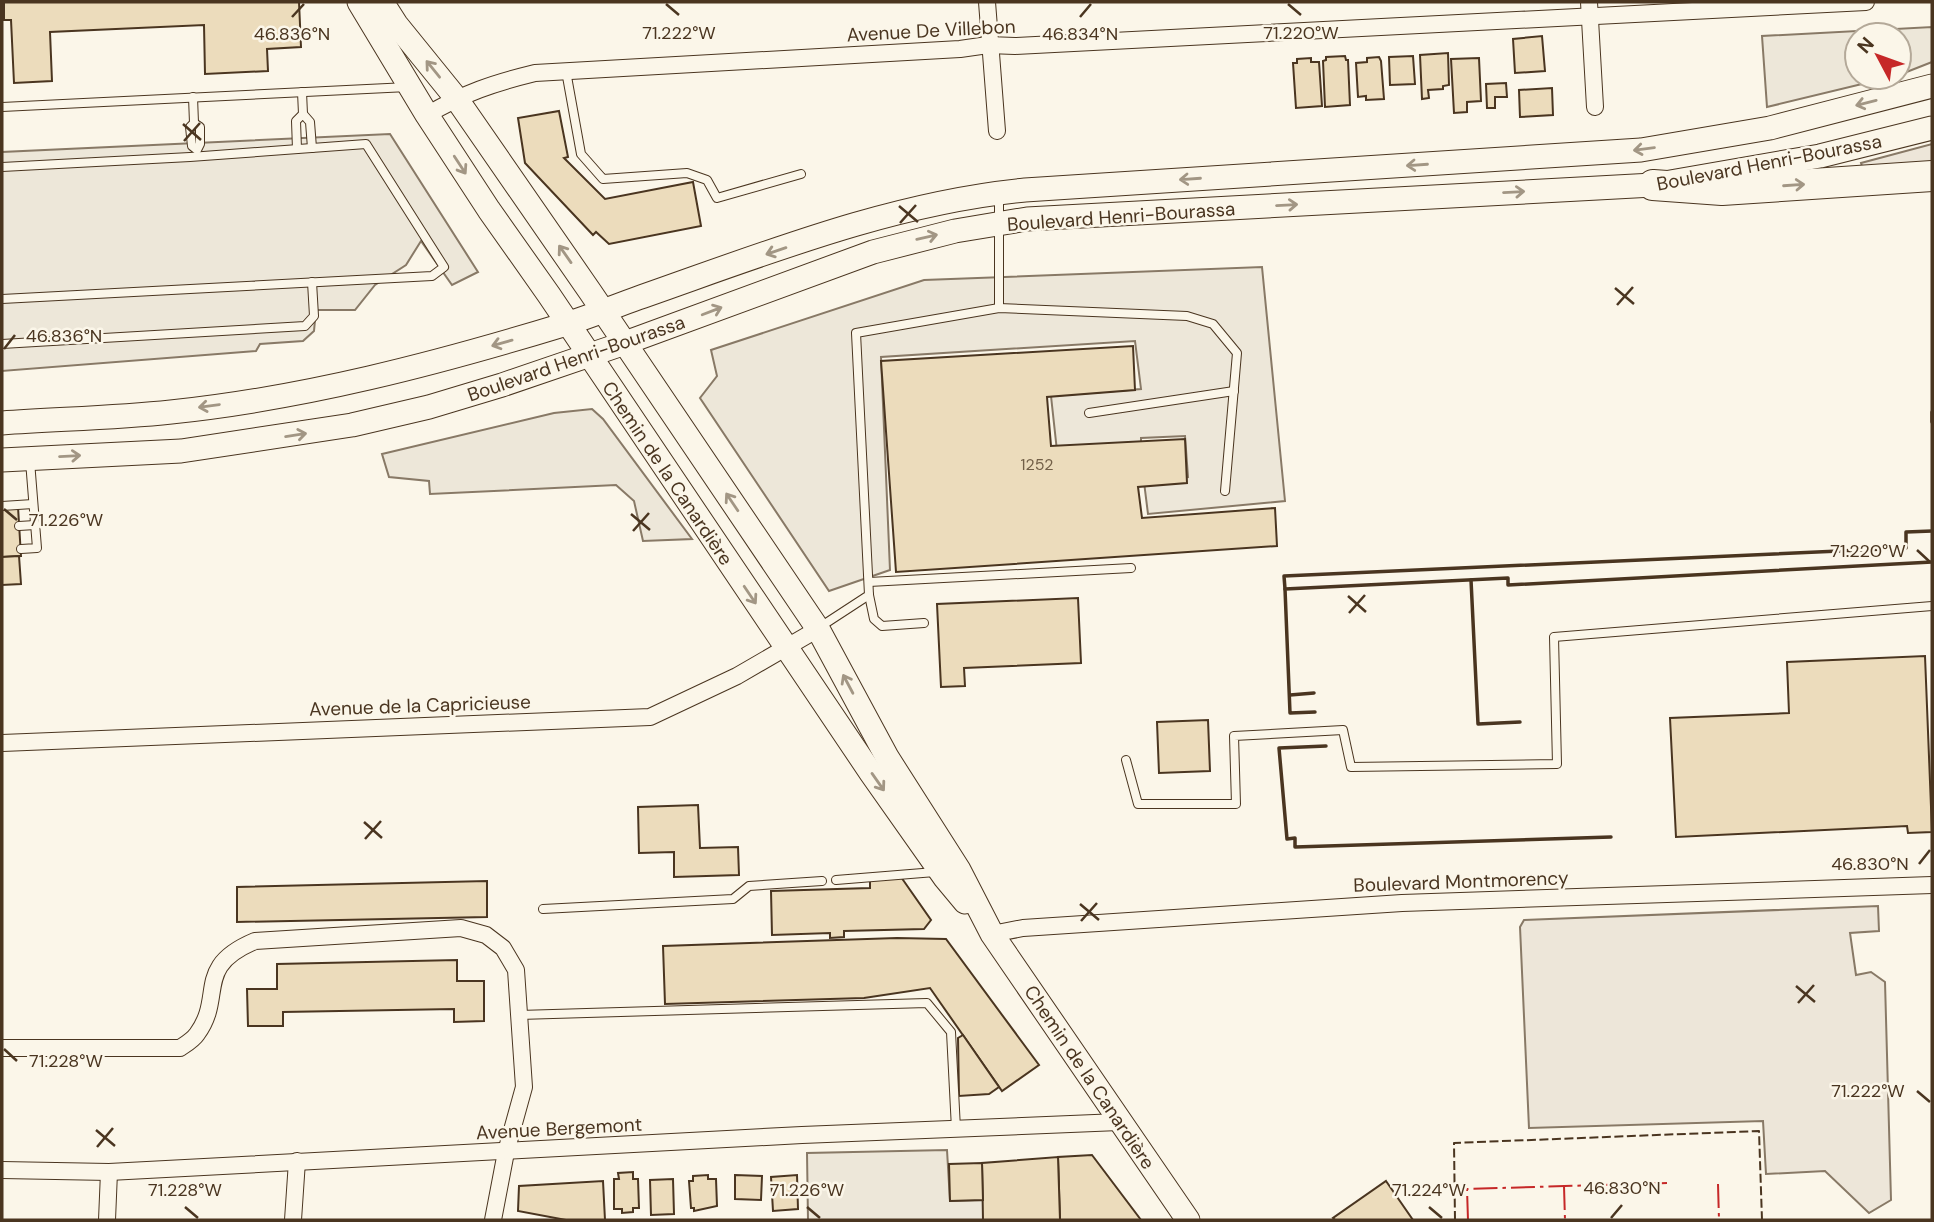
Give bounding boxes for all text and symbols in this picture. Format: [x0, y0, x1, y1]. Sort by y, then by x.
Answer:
street label: Avenue De Villebon [846, 14, 1016, 47]
text: 71.222°W [642, 21, 716, 45]
text: 71.220°W [1263, 21, 1339, 45]
north arrow [1843, 21, 1913, 91]
text: 46.836°N [254, 22, 330, 46]
text: 46.834°N [1042, 22, 1118, 46]
text: N [1852, 32, 1880, 59]
one-way arrow [425, 60, 440, 79]
one-way arrow [1855, 97, 1878, 110]
street label: Boulevard Henri-Bourassa [1654, 128, 1884, 197]
one-way arrow [1633, 143, 1655, 156]
one-way arrow [453, 155, 467, 174]
one-way arrow [1406, 159, 1428, 172]
one-way arrow [1178, 173, 1201, 186]
one-way arrow [1783, 178, 1805, 191]
one-way arrow [1502, 186, 1525, 199]
street label: Boulevard Henri-Bourassa [1006, 196, 1236, 237]
one-way arrow [1275, 198, 1297, 211]
one-way arrow [915, 230, 938, 243]
one-way arrow [558, 245, 572, 264]
one-way arrow [765, 246, 787, 258]
one-way arrow [701, 303, 723, 316]
street label: Boulevard Henri-Bourassa [464, 309, 688, 408]
text: 46.836°N [26, 324, 102, 348]
one-way arrow [492, 337, 514, 350]
street label: Chemin de la Canardière [597, 376, 739, 570]
one-way arrow [198, 400, 220, 413]
one-way arrow [284, 428, 307, 441]
one-way arrow [58, 449, 81, 462]
house number: 1252 [1021, 454, 1053, 475]
one-way arrow [725, 493, 740, 512]
text: 71.226°W [29, 508, 103, 532]
text: 71.220°W [1830, 539, 1906, 563]
one-way arrow [743, 584, 757, 604]
one-way arrow [841, 674, 854, 695]
street label: Avenue de la Capricieuse [309, 689, 531, 722]
one-way arrow [871, 772, 885, 791]
text: 46.830°N [1831, 852, 1909, 876]
street label: Boulevard Montmorency [1353, 865, 1570, 898]
street label: Chemin de la Canardière [1019, 980, 1161, 1174]
text: 71.228°W [29, 1049, 103, 1073]
text: 71.222°W [1831, 1079, 1905, 1103]
street label: Avenue Bergemont [475, 1112, 643, 1145]
text: 46.830°N [1583, 1176, 1661, 1200]
text: 71.228°W [148, 1178, 222, 1202]
text: 71.226°W [770, 1178, 844, 1202]
text: 71.224°W [1392, 1178, 1466, 1202]

